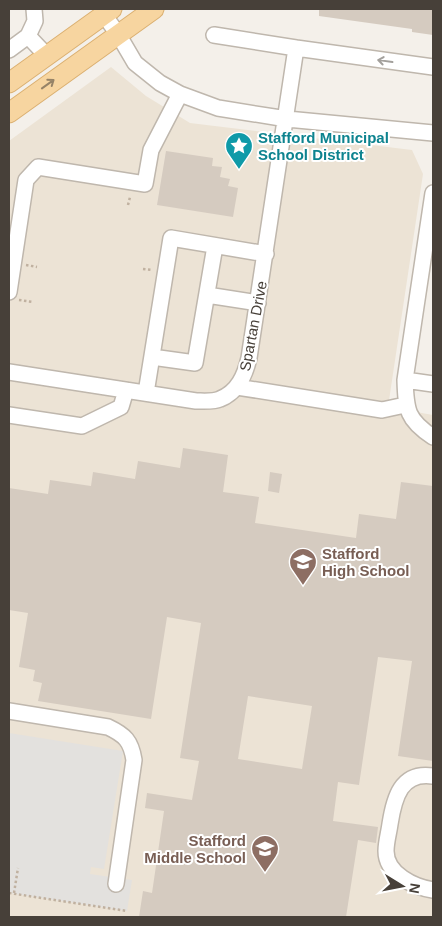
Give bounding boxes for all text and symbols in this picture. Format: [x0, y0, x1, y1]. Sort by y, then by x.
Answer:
one-way arrow [377, 55, 393, 65]
one-way arrow [41, 79, 54, 90]
place label: Stafford Municipal School District [258, 129, 389, 163]
place icon: Stafford Municipal School District [224, 131, 254, 170]
street label: Spartan Drive [236, 279, 270, 373]
place label: Stafford High School [322, 545, 410, 579]
school or university icon: Stafford High School [288, 547, 318, 586]
place label: Stafford Middle School [144, 832, 246, 866]
school or university icon: Stafford Middle School [250, 834, 280, 873]
north arrow [377, 861, 427, 911]
text: N [406, 882, 424, 895]

